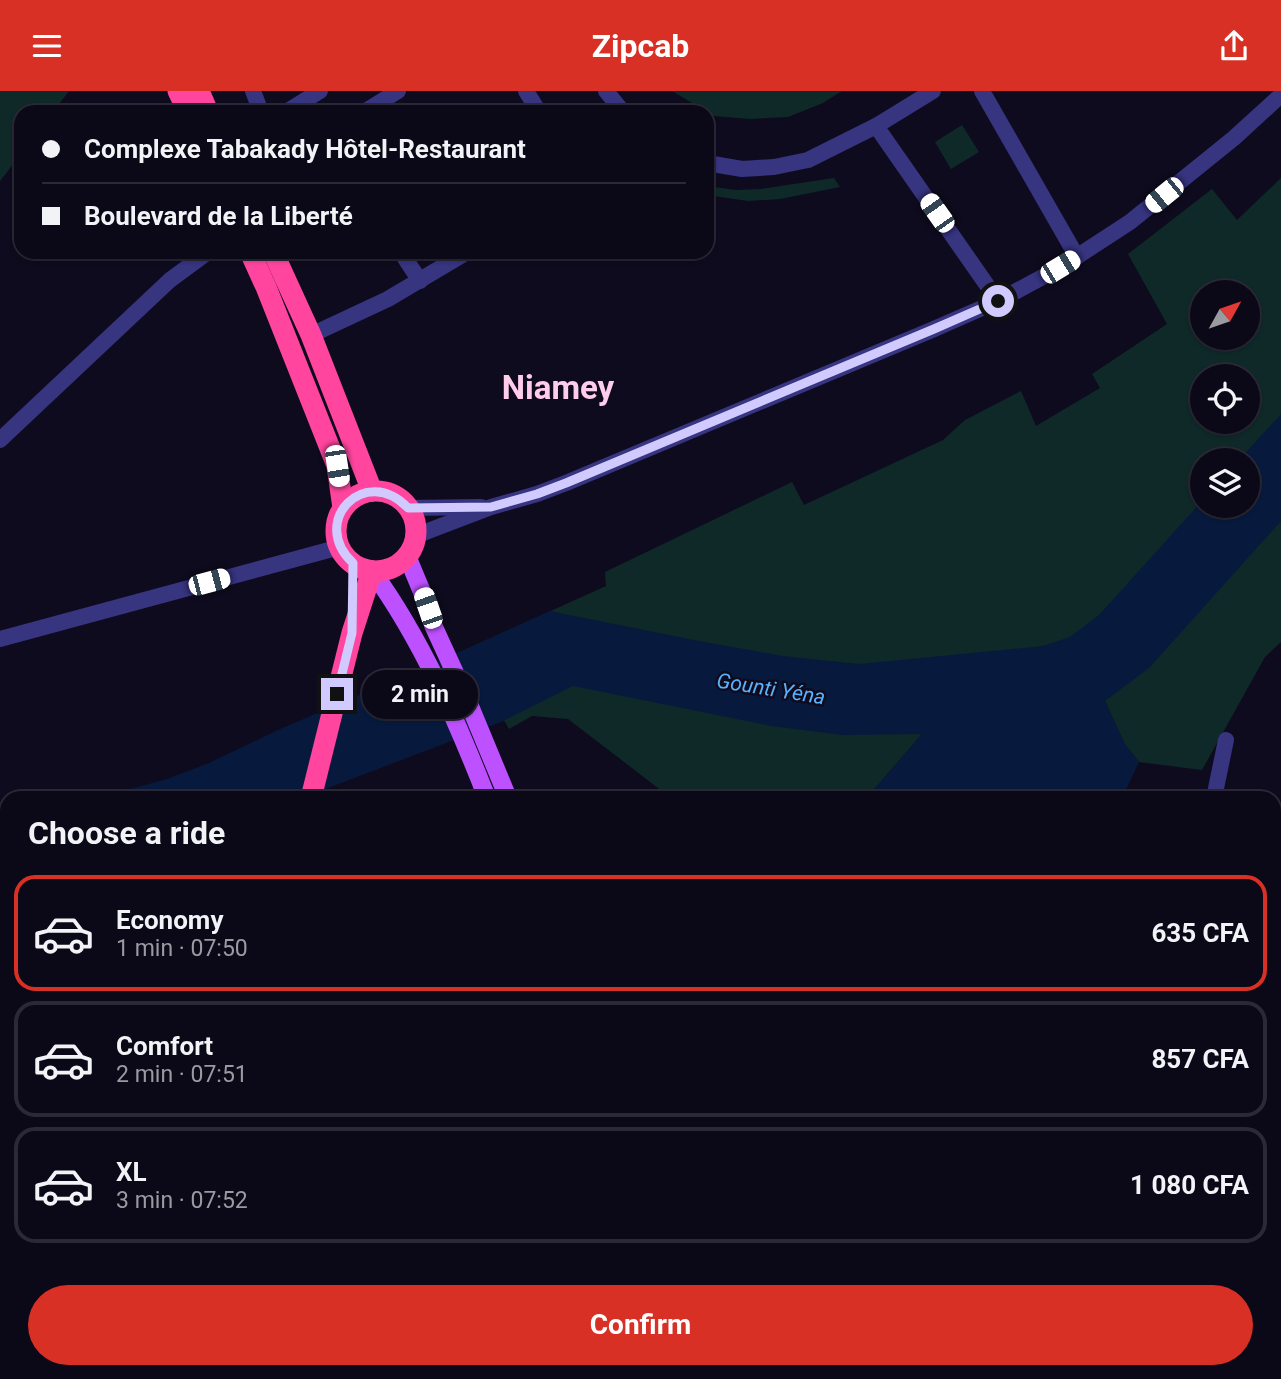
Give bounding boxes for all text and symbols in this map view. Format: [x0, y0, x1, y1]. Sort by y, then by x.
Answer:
icon: menu [28, 27, 66, 65]
text: Zipcab [592, 27, 689, 65]
icon: share [1215, 27, 1253, 65]
text: Complexe Tabakady Hôtel-Restaurant [84, 134, 526, 164]
car [1142, 174, 1187, 216]
car [917, 190, 958, 236]
text: Boulevard de la Liberté [84, 201, 353, 231]
car [1037, 247, 1084, 287]
north arrow [1190, 280, 1260, 350]
map controls [1190, 280, 1260, 518]
route start [982, 285, 1014, 317]
button: locate [1190, 364, 1260, 434]
district label: Niamey [502, 368, 615, 407]
car [324, 444, 351, 488]
button: layers [1190, 448, 1260, 518]
car [186, 566, 233, 598]
car [412, 585, 445, 631]
callout: 2 min [362, 669, 477, 719]
water label: Gounti Yéna [715, 669, 827, 709]
route end [321, 678, 353, 710]
text: 2 min [391, 681, 449, 708]
text: Choose a ride [28, 814, 225, 852]
icon: car [32, 902, 95, 965]
text: Economy [116, 905, 223, 935]
text: 635 CFA [1151, 918, 1249, 948]
text: 1 min · 07:50 [116, 935, 248, 962]
icon: car [32, 1028, 95, 1091]
text: Comfort [116, 1031, 213, 1061]
text: 857 CFA [1151, 1044, 1249, 1074]
text: 2 min · 07:51 [116, 1061, 248, 1088]
icon: car [32, 1154, 95, 1217]
text: XL [116, 1157, 147, 1187]
text: 1 080 CFA [1130, 1170, 1249, 1200]
text: 3 min · 07:52 [116, 1187, 248, 1214]
button: Confirm [28, 1285, 1253, 1365]

